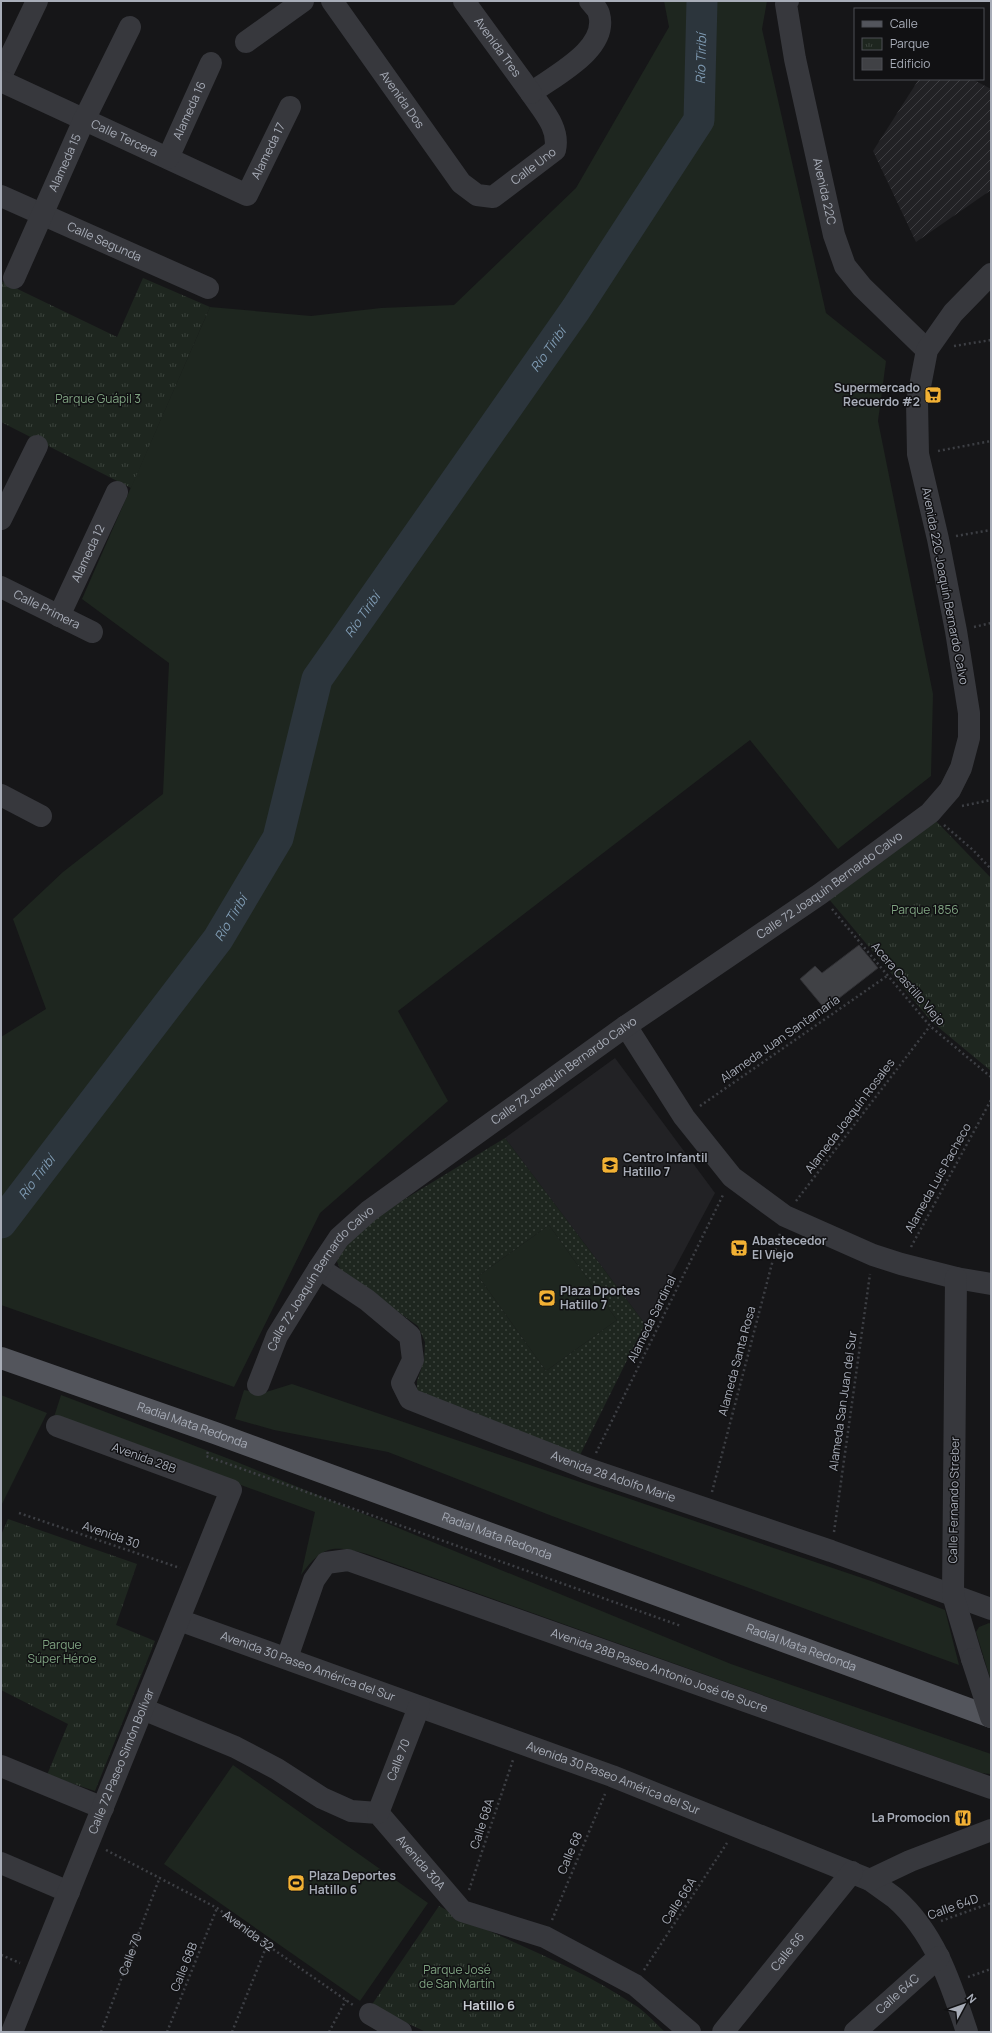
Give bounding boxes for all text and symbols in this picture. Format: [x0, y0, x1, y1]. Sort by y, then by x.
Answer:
legend [854, 8, 984, 80]
street label: Avenida Tres [470, 13, 525, 80]
text: Calle [890, 15, 918, 32]
water label: Río Tiribí [691, 30, 710, 84]
text: Parque [890, 35, 929, 52]
text: Edificio [890, 55, 930, 72]
street label: Avenida Dos [376, 67, 429, 132]
street label: Alameda 16 [168, 78, 210, 142]
street label: Calle Tercera [88, 115, 161, 161]
street label: Alameda 17 [247, 120, 289, 182]
street label: Alameda 15 [44, 131, 85, 194]
street label: Calle Uno [507, 143, 559, 189]
street label: Avenida 22C [809, 156, 841, 227]
street label: Calle Segunda [65, 217, 144, 265]
water label: Río Tiribí [526, 321, 571, 375]
place label: Supermercado Recuerdo #2 [834, 379, 920, 410]
supermarket icon: Supermercado Recuerdo #2 [923, 385, 943, 405]
park label: Parque Guápil 3 [55, 390, 141, 407]
street label: Avenida 22C Joaquín Bernardo Calvo [918, 486, 973, 686]
street label: Alameda 12 [67, 521, 109, 585]
street label: Calle Primera [11, 585, 83, 633]
water label: Río Tiribí [340, 586, 386, 641]
street label: Calle 72 Joaquín Bernardo Calvo [753, 827, 906, 943]
water label: Río Tiribí [210, 889, 253, 944]
park label: Parque 1856 [891, 901, 959, 918]
street label: Acera Castillo Viejo [867, 938, 949, 1029]
street label: Alameda Juan Santamaría [716, 991, 843, 1086]
street label: Calle 72 Joaquín Bernardo Calvo [487, 1012, 640, 1129]
street label: Alameda Joaquín Rosales [801, 1055, 899, 1177]
street label: Alameda Luis Pacheco [900, 1120, 975, 1236]
water label: Río Tiribí [14, 1149, 61, 1203]
place label: Centro Infantil Hatillo 7 [623, 1149, 708, 1180]
school or university icon: Centro Infantil Hatillo 7 [600, 1155, 620, 1175]
street label: Calle 72 Joaquín Bernardo Calvo [263, 1201, 377, 1353]
place label: Abastecedor El Viejo [752, 1232, 827, 1263]
supermarket icon: Abastecedor El Viejo [729, 1238, 749, 1258]
street label: Alameda Sardinal [623, 1272, 680, 1365]
place label: Plaza Dportes Hatillo 7 [560, 1282, 640, 1313]
sports icon: Plaza Dportes Hatillo 7 [537, 1288, 557, 1308]
street label: Alameda Santa Rosa [714, 1304, 759, 1418]
street label: Alameda San Juan del Sur [824, 1329, 861, 1472]
street label: Radial Mata Redonda [135, 1397, 250, 1452]
street label: Calle Fernando Streber [944, 1436, 963, 1564]
street label: Avenida 28B [110, 1438, 179, 1477]
street label: Avenida 28 Adolfo Marie [549, 1446, 678, 1506]
street label: Radial Mata Redonda [440, 1508, 555, 1564]
street label: Avenida 30 [80, 1517, 142, 1552]
street label: Radial Mata Redonda [744, 1619, 859, 1675]
street label: Avenida 28B Paseo Antonio José de Sucre [549, 1624, 771, 1716]
street label: Avenida 30 Paseo América del Sur [218, 1627, 398, 1705]
park label: Parque Súper Héroe [28, 1636, 96, 1667]
street label: Calle 72 Paseo Simón Bolívar [84, 1685, 158, 1837]
street label: Calle 70 [382, 1736, 414, 1783]
street label: Avenida 30 Paseo América del Sur [524, 1737, 703, 1819]
street label: Calle 68A [465, 1796, 498, 1851]
restaurant icon: La Promocion [953, 1808, 973, 1828]
place label: La Promocion [871, 1809, 950, 1826]
street label: Calle 68 [553, 1829, 586, 1877]
street label: Avenida 30A [393, 1831, 450, 1894]
place label: Plaza Deportes Hatillo 6 [309, 1867, 396, 1898]
sports icon: Plaza Deportes Hatillo 6 [286, 1873, 306, 1893]
street label: Calle 66A [657, 1874, 700, 1927]
street label: Calle 64D [925, 1890, 981, 1924]
street label: Avenida 32 [219, 1906, 277, 1955]
street label: Calle 66 [766, 1929, 808, 1974]
street label: Calle 70 [114, 1931, 146, 1978]
street label: Calle 68B [166, 1940, 201, 1994]
park label: Parque José de San Martín [419, 1961, 495, 1992]
street label: Calle 64C [872, 1969, 923, 2018]
north arrow [944, 1985, 984, 2025]
text: N [964, 1990, 980, 2006]
district label: Hatillo 6 [463, 1996, 515, 2014]

